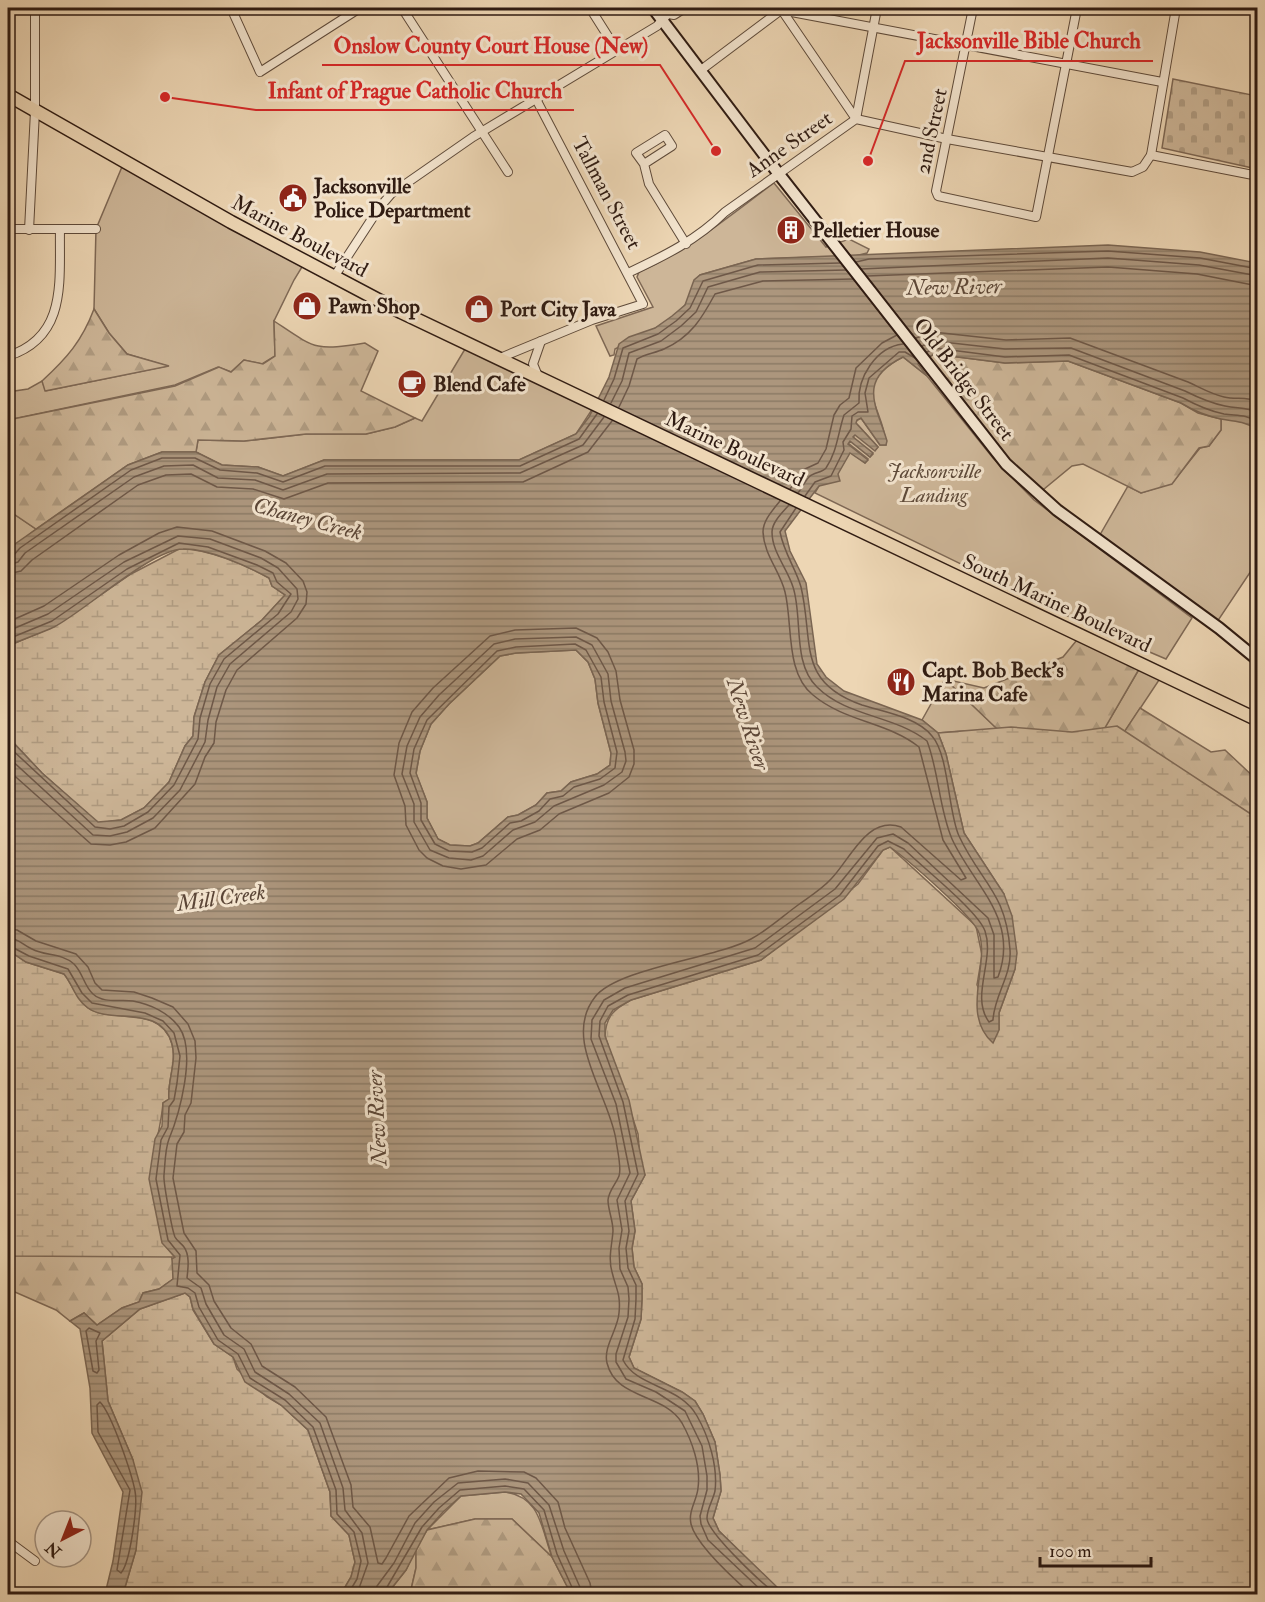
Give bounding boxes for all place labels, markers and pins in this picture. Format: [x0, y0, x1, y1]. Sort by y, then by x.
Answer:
callout: Jacksonville Bible Church [905, 21, 1153, 61]
callout: Onslow County Court House (New) [322, 25, 660, 65]
callout: Infant of Prague Catholic Church [256, 70, 574, 110]
place label: Jacksonville Police Department [313, 173, 471, 224]
public building icon: Jacksonville Police Department [277, 182, 309, 214]
building icon: Pelletier House [775, 214, 807, 246]
place label: Pelletier House [812, 217, 939, 244]
shop icon: Pawn Shop [291, 290, 323, 322]
place label: Pawn Shop [328, 293, 420, 320]
shop icon: Port City Java [463, 293, 495, 325]
place label: Port City Java [500, 296, 617, 323]
cafe icon: Blend Cafe [396, 368, 428, 400]
place label: Blend Cafe [433, 371, 526, 398]
place label: Capt. Bob Beck’s Marina Cafe [921, 657, 1064, 708]
restaurant icon: Capt. Bob Beck’s Marina Cafe [885, 666, 917, 698]

